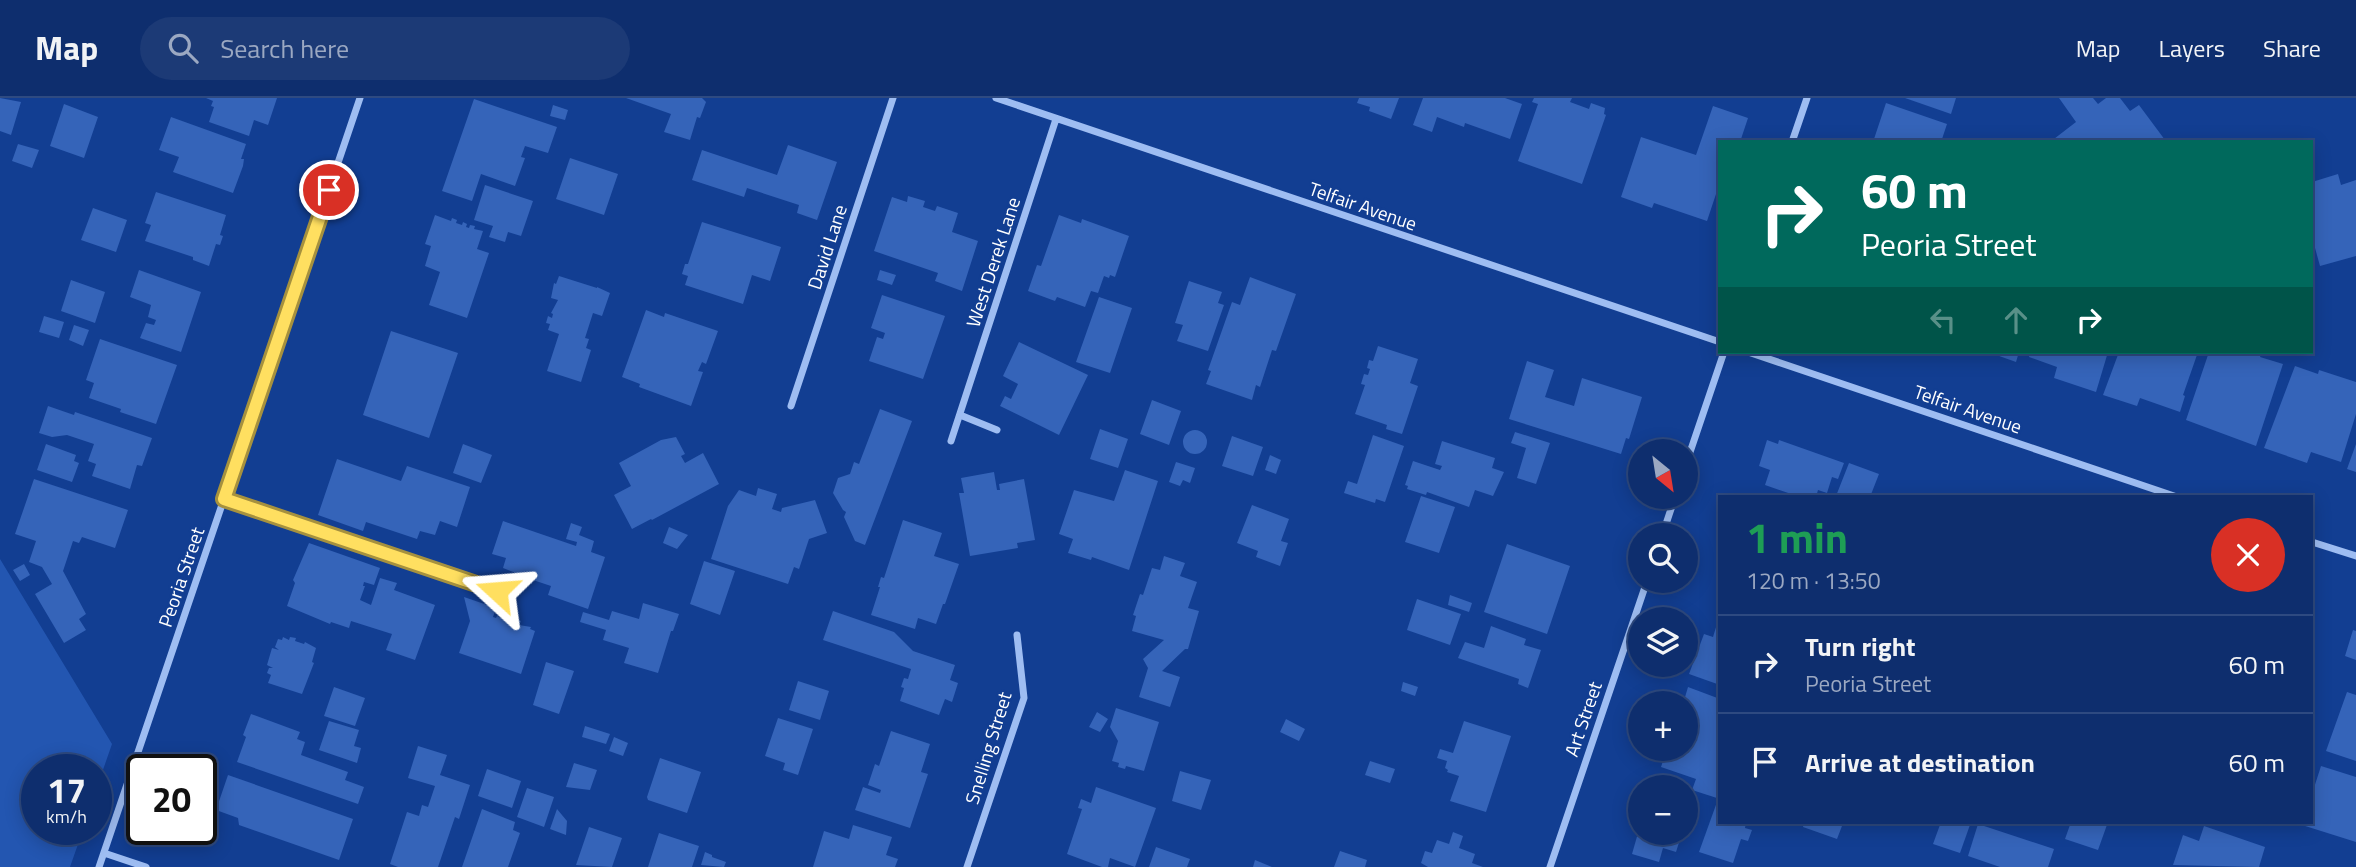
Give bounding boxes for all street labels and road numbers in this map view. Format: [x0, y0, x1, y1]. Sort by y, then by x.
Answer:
street label: Telfair Avenue [1305, 174, 1421, 238]
street label: West Derek Lane [958, 193, 1027, 331]
street label: David Lane [799, 201, 854, 293]
street label: Telfair Avenue [1910, 377, 2026, 441]
street label: Peoria Street [150, 523, 211, 631]
street label: Art Street [1556, 677, 1609, 760]
street label: Snelling Street [957, 688, 1018, 808]

